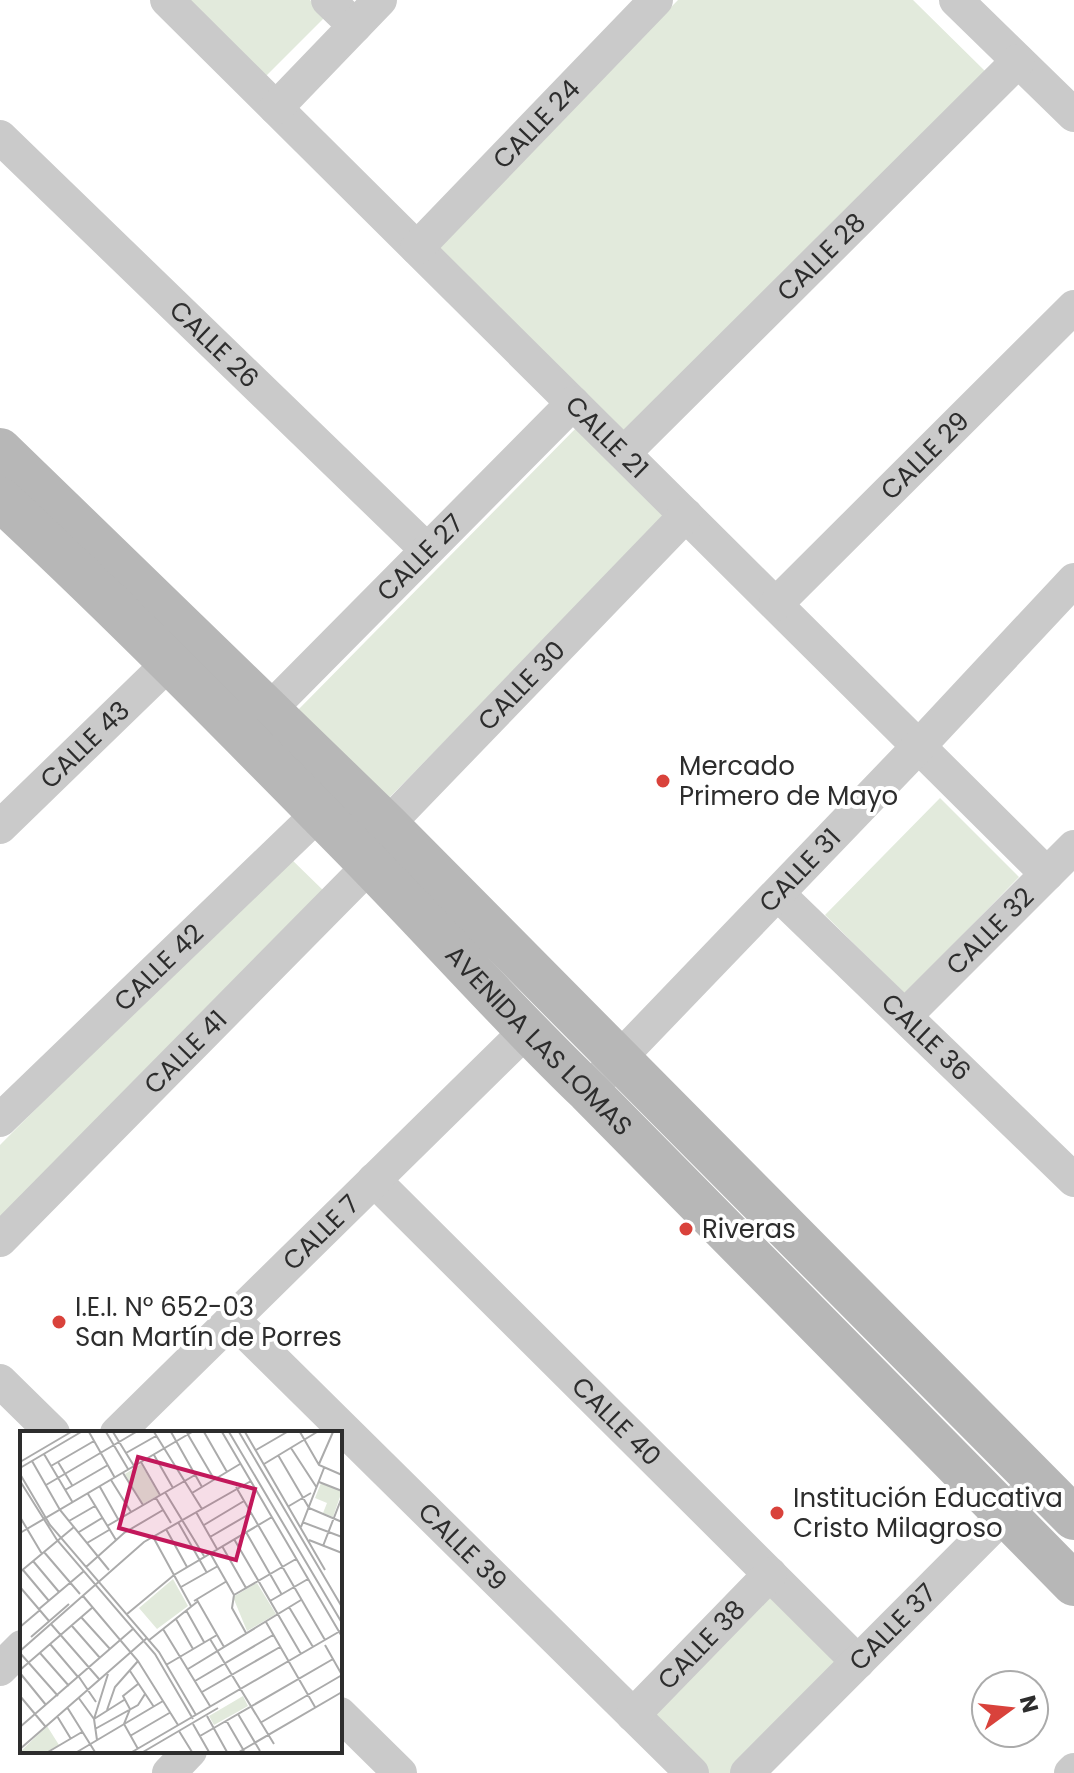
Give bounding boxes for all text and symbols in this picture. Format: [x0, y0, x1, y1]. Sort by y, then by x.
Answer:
street label: CALLE 24 [485, 71, 588, 177]
street label: CALLE 28 [769, 205, 873, 309]
street label: CALLE 26 [161, 292, 267, 396]
street label: CALLE 21 [557, 388, 656, 486]
street label: CALLE 29 [872, 404, 977, 508]
street label: CALLE 27 [369, 506, 471, 609]
street label: CALLE 30 [470, 633, 573, 738]
street label: CALLE 43 [32, 693, 137, 797]
place label: Mercado Primero de Mayo [679, 748, 898, 814]
marker: Mercado Primero de Mayo [654, 772, 672, 790]
street label: CALLE 31 [751, 820, 849, 920]
street label: CALLE 32 [938, 879, 1042, 983]
street label: CALLE 42 [106, 916, 211, 1019]
street label: AVENIDA LAS LOMAS [437, 937, 640, 1144]
street label: CALLE 36 [873, 985, 979, 1089]
street label: CALLE 41 [136, 1002, 235, 1102]
street label: CALLE 7 [275, 1187, 367, 1279]
place label: Riveras [702, 1211, 796, 1247]
marker: Riveras [677, 1220, 695, 1238]
place label: I.E.I. N° 652-03 San Martín de Porres [75, 1289, 342, 1355]
marker: I.E.I. N° 652-03 San Martín de Porres [50, 1313, 68, 1331]
street label: CALLE 40 [564, 1369, 669, 1474]
inset map [20, 1431, 342, 1753]
place label: Institución Educativa Cristo Milagroso [793, 1480, 1063, 1546]
street label: CALLE 39 [410, 1494, 515, 1599]
marker: Institución Educativa Cristo Milagroso [768, 1504, 786, 1522]
street label: CALLE 37 [841, 1575, 944, 1679]
street label: CALLE 38 [649, 1592, 753, 1697]
north arrow [970, 1669, 1050, 1749]
text: N [1012, 1692, 1046, 1716]

